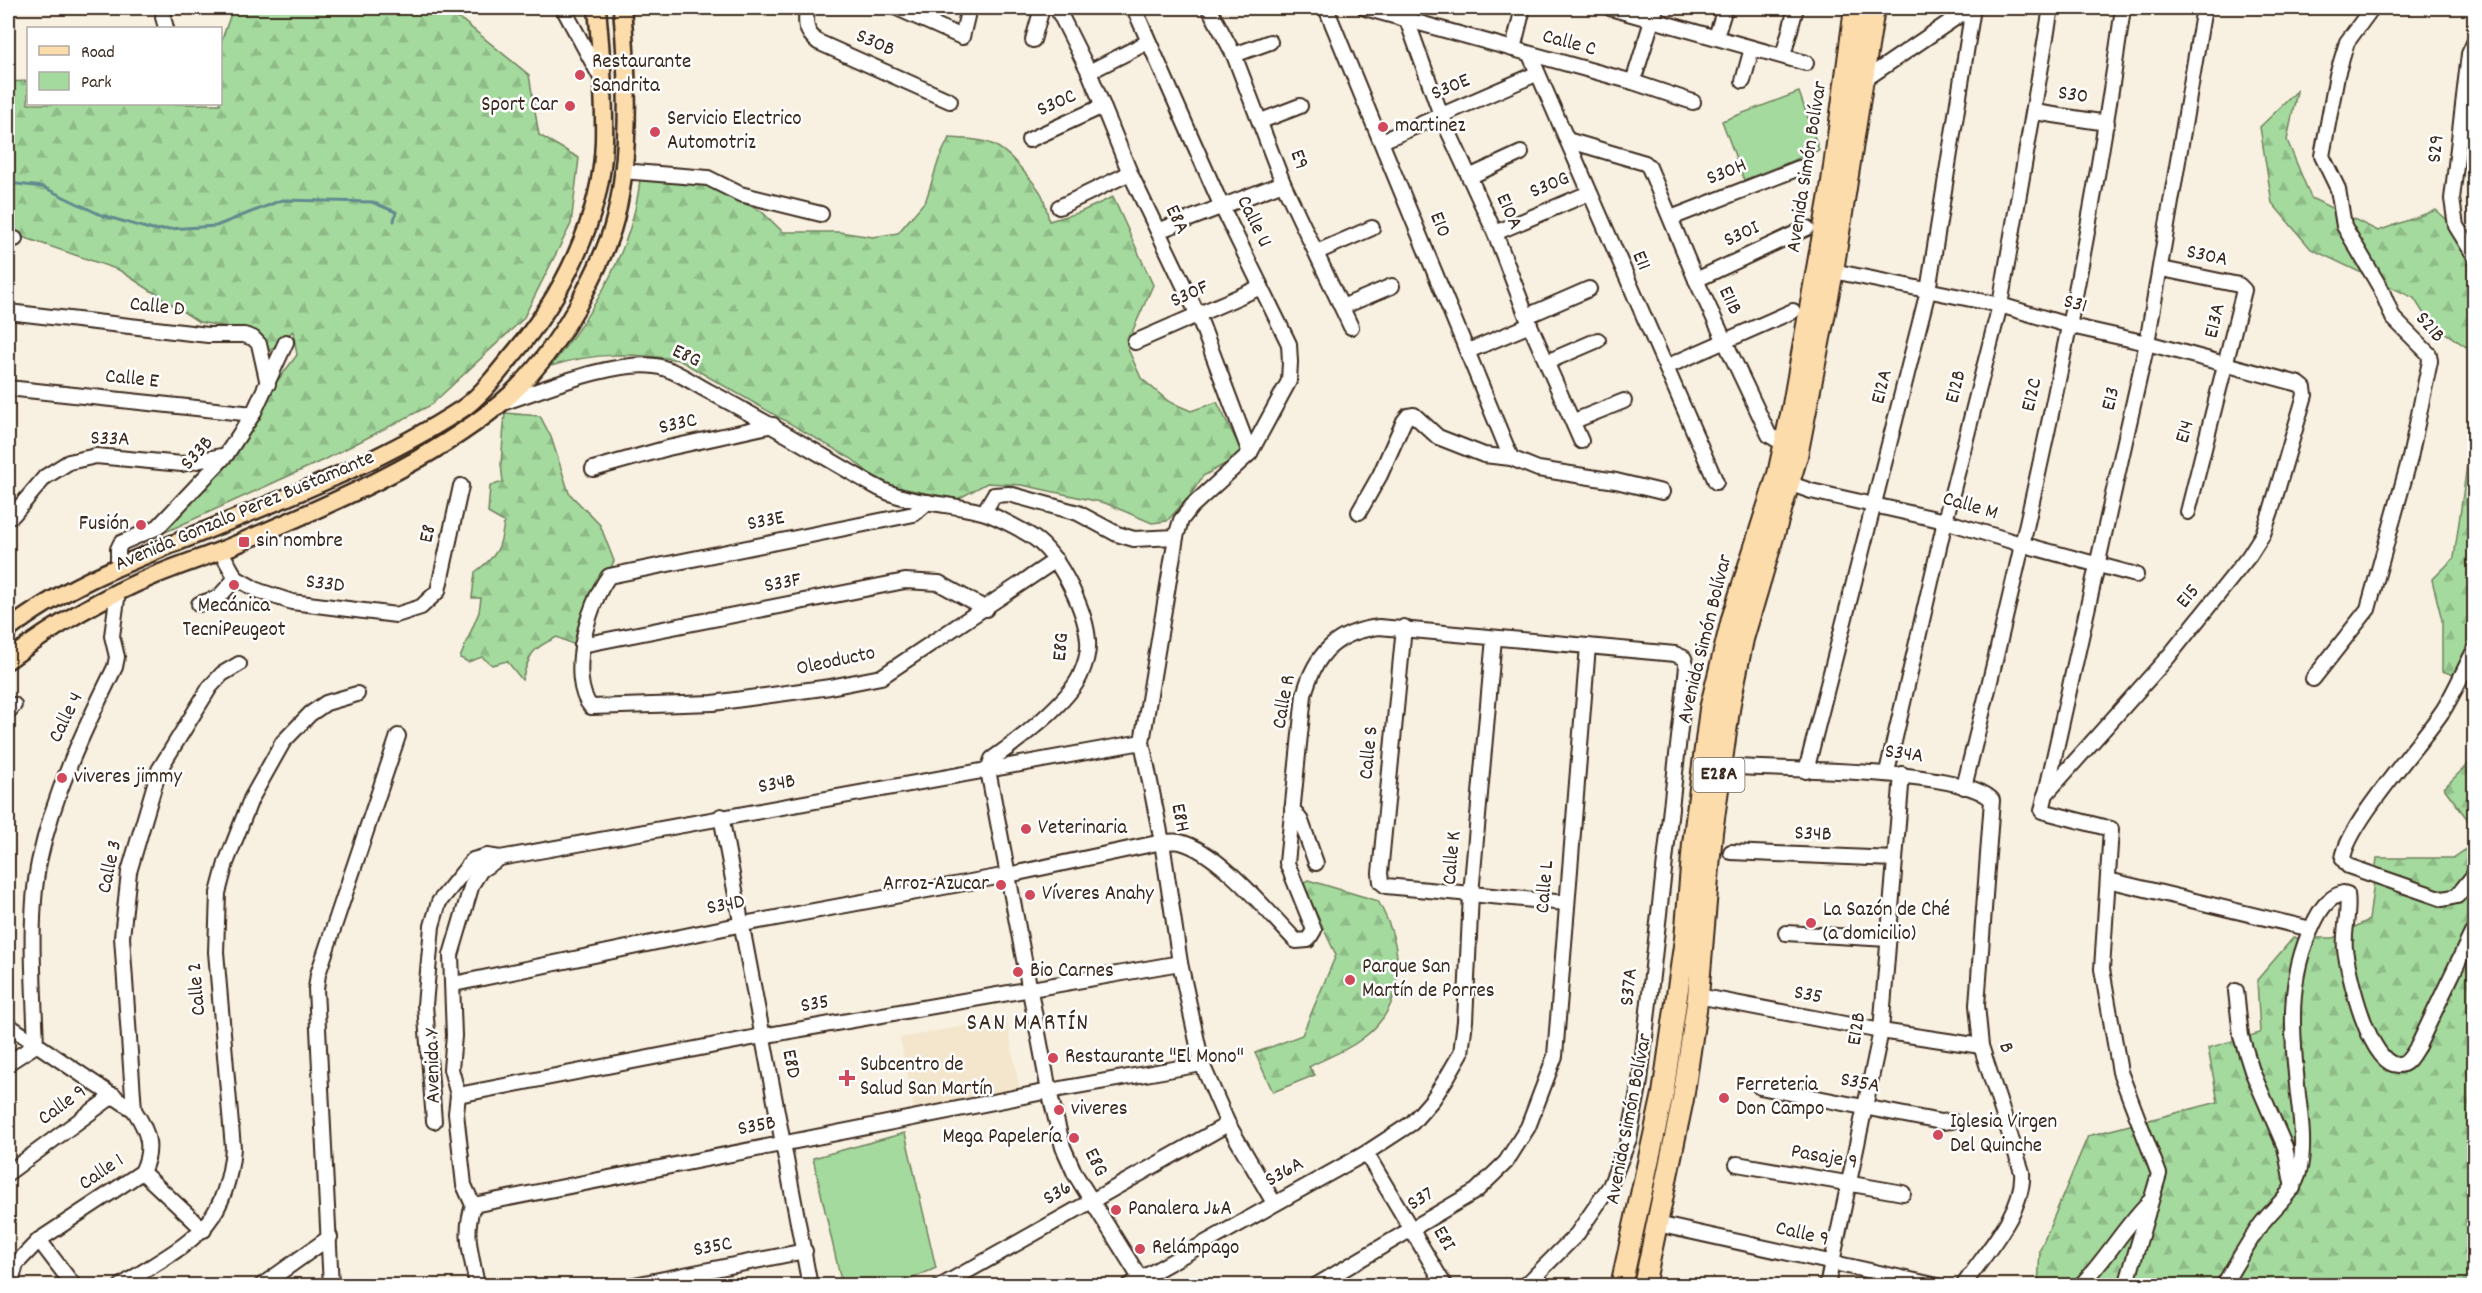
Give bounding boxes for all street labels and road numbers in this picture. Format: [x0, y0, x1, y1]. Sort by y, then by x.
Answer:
street label: S30B [851, 22, 899, 66]
street label: Calle C [1539, 22, 1599, 66]
street label: S30E [1427, 66, 1475, 110]
street label: Avenida Simón Bolívar [1780, 79, 1836, 255]
street label: S30 [2056, 79, 2090, 113]
street label: S30C [1032, 82, 1082, 126]
street label: S29 [2421, 133, 2453, 165]
street label: E9 [1281, 146, 1315, 174]
street label: S30H [1702, 151, 1752, 195]
street label: S30G [1525, 164, 1575, 208]
street label: E10A [1487, 189, 1529, 235]
street label: Calle U [1228, 191, 1278, 253]
street label: E8A [1156, 200, 1196, 240]
street label: E10 [1420, 208, 1458, 242]
street label: S30I [1719, 213, 1765, 256]
street label: S30A [2184, 238, 2230, 276]
street label: E11 [1623, 247, 1657, 275]
street label: S30F [1166, 273, 1215, 317]
street label: E11B [1709, 282, 1749, 320]
street label: S31 [2060, 288, 2090, 322]
street label: Calle D [128, 290, 186, 326]
street label: E13A [2197, 301, 2235, 341]
street label: S21B [2407, 306, 2451, 350]
street label: E8G [667, 337, 705, 377]
street label: Calle E [104, 362, 161, 398]
street label: E12A [1864, 366, 1902, 408]
street label: E12B [1938, 367, 1976, 407]
street label: E12C [2015, 375, 2051, 415]
street label: E13 [2095, 384, 2129, 414]
street label: S33C [656, 406, 700, 444]
street label: E14 [2168, 417, 2204, 447]
street label: S33A [90, 424, 130, 456]
street label: S33B [174, 430, 222, 478]
street label: Avenida Gonzalo Perez Bustamante [111, 444, 379, 580]
street label: Calle M [1939, 485, 2001, 529]
street label: S33E [745, 504, 788, 540]
street label: E8 [412, 522, 446, 546]
street label: Avenida Simón Bolívar [1670, 551, 1742, 727]
street label: S33F [762, 566, 805, 602]
street label: S33D [304, 568, 346, 602]
street label: E15 [2170, 578, 2208, 616]
street label: E8G [1046, 631, 1078, 663]
street label: Oleoducto [794, 639, 878, 685]
street label: Calle R [1265, 673, 1305, 731]
street label: Calle 4 [42, 688, 92, 748]
street label: Calle S [1352, 725, 1388, 781]
street label: S34A [1883, 737, 1925, 773]
road number: E28A [1694, 758, 1744, 792]
street label: S34B [756, 767, 798, 803]
street label: E8H [1162, 801, 1196, 835]
street label: S34B [1794, 819, 1832, 851]
street label: Calle K [1436, 830, 1470, 886]
street label: Calle 3 [91, 838, 131, 896]
street label: Calle L [1529, 859, 1563, 915]
street label: S34D [704, 888, 748, 924]
street label: Calle 2 [181, 961, 215, 1017]
street label: S37A [1613, 966, 1647, 1008]
street label: S35 [1791, 979, 1825, 1013]
street label: S35 [798, 988, 832, 1022]
street label: E12B [1841, 1010, 1875, 1048]
street label: Avenida Y [418, 1027, 450, 1104]
street label: Avenida Simón Bolívar [1599, 1031, 1661, 1207]
street label: B [1989, 1039, 2021, 1057]
street label: E8D [773, 1047, 808, 1081]
street label: S35A [1838, 1065, 1882, 1103]
street label: Calle 9 [32, 1078, 94, 1134]
street label: S35B [735, 1109, 779, 1145]
street label: Pasaje 9 [1788, 1137, 1860, 1179]
street label: E8G [1075, 1143, 1115, 1183]
street label: Calle 1 [73, 1147, 131, 1199]
street label: S36A [1260, 1150, 1310, 1196]
street label: S36 [1038, 1174, 1078, 1214]
street label: S37 [1402, 1180, 1440, 1220]
street label: Calle 9 [1772, 1214, 1832, 1256]
street label: E8I [1424, 1221, 1462, 1258]
street label: S35C [691, 1230, 735, 1266]

